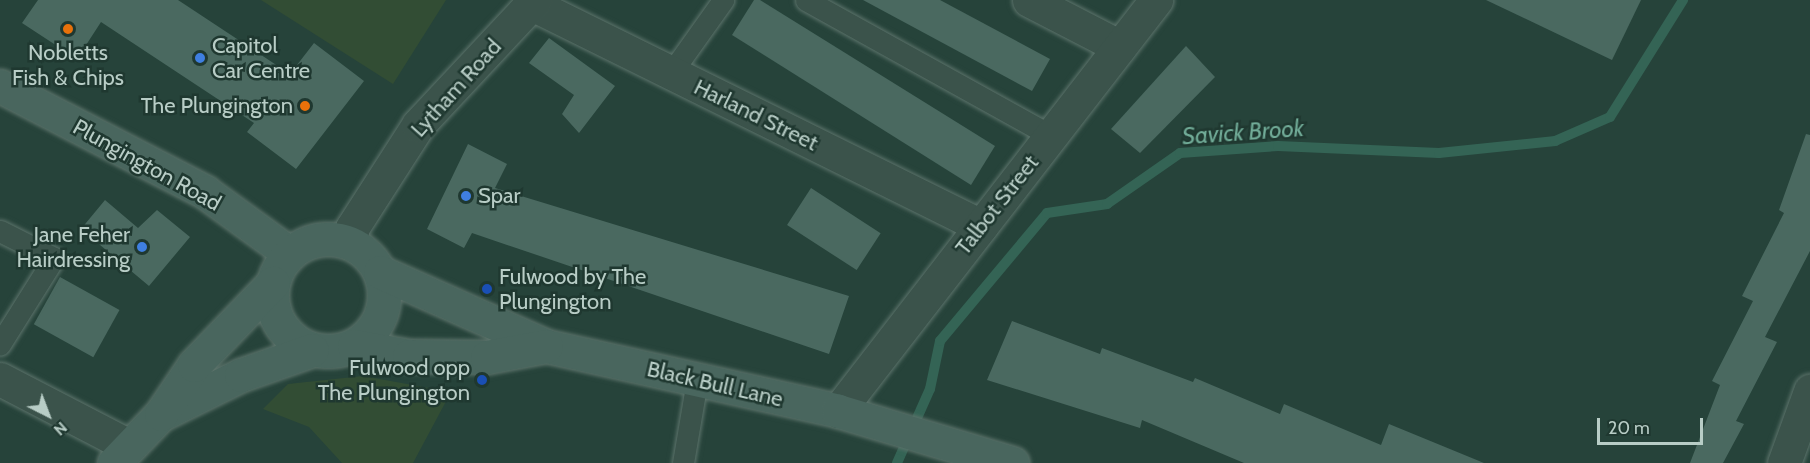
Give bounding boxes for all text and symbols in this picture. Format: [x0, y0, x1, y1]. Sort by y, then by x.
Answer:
marker: Nobletts Fish & Chips [61, 22, 75, 36]
place label: Capitol Car Centre [212, 32, 310, 84]
street label: Lytham Road [405, 34, 507, 142]
place label: Nobletts Fish & Chips [12, 39, 124, 90]
marker: Capitol Car Centre [193, 51, 207, 65]
street label: Harland Street [690, 74, 822, 156]
place label: The Plungington [141, 93, 293, 119]
marker: The Plungington [298, 99, 312, 113]
street label: Plungington Road [68, 113, 226, 217]
water label: Savick Brook [1181, 113, 1305, 151]
street label: Talbot Street [950, 150, 1044, 260]
place label: Spar [478, 183, 520, 209]
marker: Spar [459, 189, 473, 203]
place label: Jane Feher Hairdressing [17, 221, 130, 272]
marker: Jane Feher Hairdressing [135, 240, 149, 254]
place label: Fulwood by The Plungington [499, 263, 646, 314]
marker: Fulwood by The Plungington [480, 282, 494, 296]
place label: Fulwood opp The Plungington [318, 354, 470, 406]
street label: Black Bull Lane [645, 356, 785, 412]
marker: Fulwood opp The Plungington [475, 373, 489, 387]
north arrow [18, 385, 78, 445]
scale bar [1600, 406, 1706, 444]
text: 20 m [1608, 417, 1650, 439]
text: N [50, 418, 71, 440]

